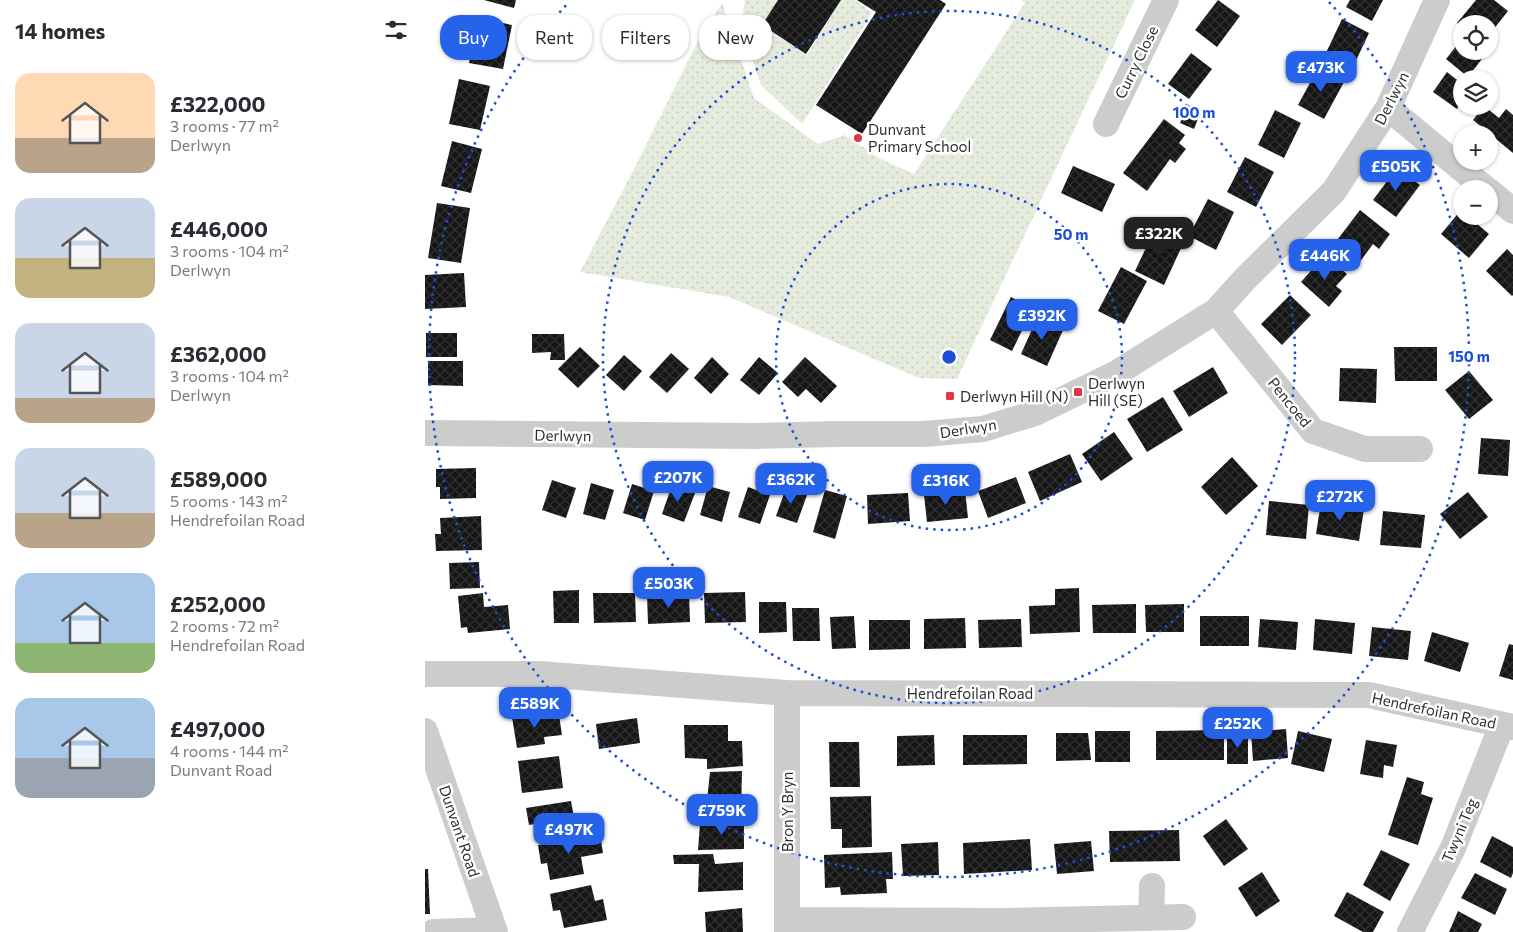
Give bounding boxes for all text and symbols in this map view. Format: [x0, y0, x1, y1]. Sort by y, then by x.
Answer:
chip: Buy [440, 15, 507, 60]
chip: Rent [517, 15, 592, 60]
chip: Filters [602, 15, 689, 60]
chip: New [699, 15, 772, 60]
map controls [1453, 15, 1498, 225]
button: locate [1453, 15, 1498, 60]
icon: filters [382, 16, 410, 44]
text: 14 homes [15, 18, 105, 43]
street label: Curry Close [1111, 23, 1161, 101]
pin: £473K [1286, 51, 1356, 93]
text: £473K [1297, 57, 1345, 76]
street label: Derlwyn [1370, 68, 1412, 128]
button: layers [1453, 70, 1498, 115]
text: £322,000 [170, 91, 266, 116]
icon: home [55, 93, 115, 153]
text: 100 m [1173, 103, 1215, 121]
text: 3 rooms · 77 m² [170, 116, 279, 135]
place label: Dunvant Primary School [868, 120, 971, 155]
button: + [1453, 125, 1498, 170]
marker: Dunvant Primary School [852, 132, 864, 144]
text: Derlwyn [170, 135, 231, 154]
pin: £505K [1361, 150, 1431, 192]
text: £505K [1371, 156, 1421, 175]
button: − [1453, 180, 1498, 225]
text: £446,000 [170, 216, 268, 241]
pin: £322K [1124, 216, 1194, 259]
icon: home [55, 218, 115, 278]
text: £322K [1135, 223, 1183, 242]
text: 50 m [1054, 225, 1088, 243]
pin: £446K [1290, 238, 1360, 281]
text: 3 rooms · 104 m² [170, 241, 289, 260]
text: £446K [1300, 245, 1350, 264]
text: Derlwyn [170, 260, 231, 279]
pin: £392K [1007, 298, 1077, 341]
text: £392K [1017, 305, 1067, 324]
text: £362,000 [170, 341, 267, 366]
icon: home [55, 343, 115, 403]
text: 150 m [1448, 347, 1490, 365]
centre of rings [940, 348, 958, 366]
text: 3 rooms · 104 m² [170, 366, 289, 385]
place label: Derlwyn Hill (SE) [1088, 374, 1145, 409]
street label: Pencoed [1265, 374, 1315, 430]
text: Derlwyn [170, 385, 231, 404]
marker: Derlwyn Hill (SE) [1072, 386, 1084, 398]
place label: Derlwyn Hill (N) [960, 387, 1068, 405]
marker: Derlwyn Hill (N) [944, 390, 956, 402]
street label: Derlwyn [938, 415, 998, 441]
street label: Derlwyn [534, 426, 592, 444]
pin: £207K [643, 460, 713, 503]
pin: £362K [756, 462, 826, 505]
pin: £316K [911, 464, 981, 506]
text: £589,000 [170, 466, 267, 491]
text: £207K [653, 467, 703, 486]
icon: home [55, 468, 115, 528]
text: £362K [766, 469, 816, 488]
text: £316K [922, 470, 970, 489]
pin: £272K [1305, 480, 1375, 522]
text: £272K [1316, 486, 1364, 505]
text: 5 rooms · 143 m² [170, 491, 288, 510]
text: Hendrefoilan Road [170, 510, 305, 529]
pin: £503K [634, 566, 704, 609]
text: £503K [644, 573, 694, 592]
text: £252,000 [170, 591, 266, 616]
icon: home [55, 593, 115, 653]
text: 2 rooms · 72 m² [170, 616, 279, 635]
text: Hendrefoilan Road [170, 635, 305, 654]
street label: Hendrefoilan Road [907, 684, 1033, 702]
pin: £589K [500, 686, 570, 729]
street label: Hendrefoilan Road [1370, 688, 1498, 732]
text: £589K [510, 693, 560, 712]
pin: £252K [1203, 706, 1273, 749]
text: £252K [1214, 713, 1262, 732]
text: £497,000 [170, 716, 265, 741]
icon: home [55, 718, 115, 778]
text: 4 rooms · 144 m² [170, 741, 289, 760]
text: Dunvant Road [170, 760, 272, 779]
street label: Bron Y Bryn [778, 772, 796, 852]
street label: Dunvant Road [436, 783, 484, 879]
pin: £759K [687, 794, 757, 836]
street label: Twyni Teg [1437, 795, 1481, 865]
text: £759K [698, 800, 746, 819]
pin: £497K [534, 812, 604, 855]
text: £497K [544, 819, 594, 838]

